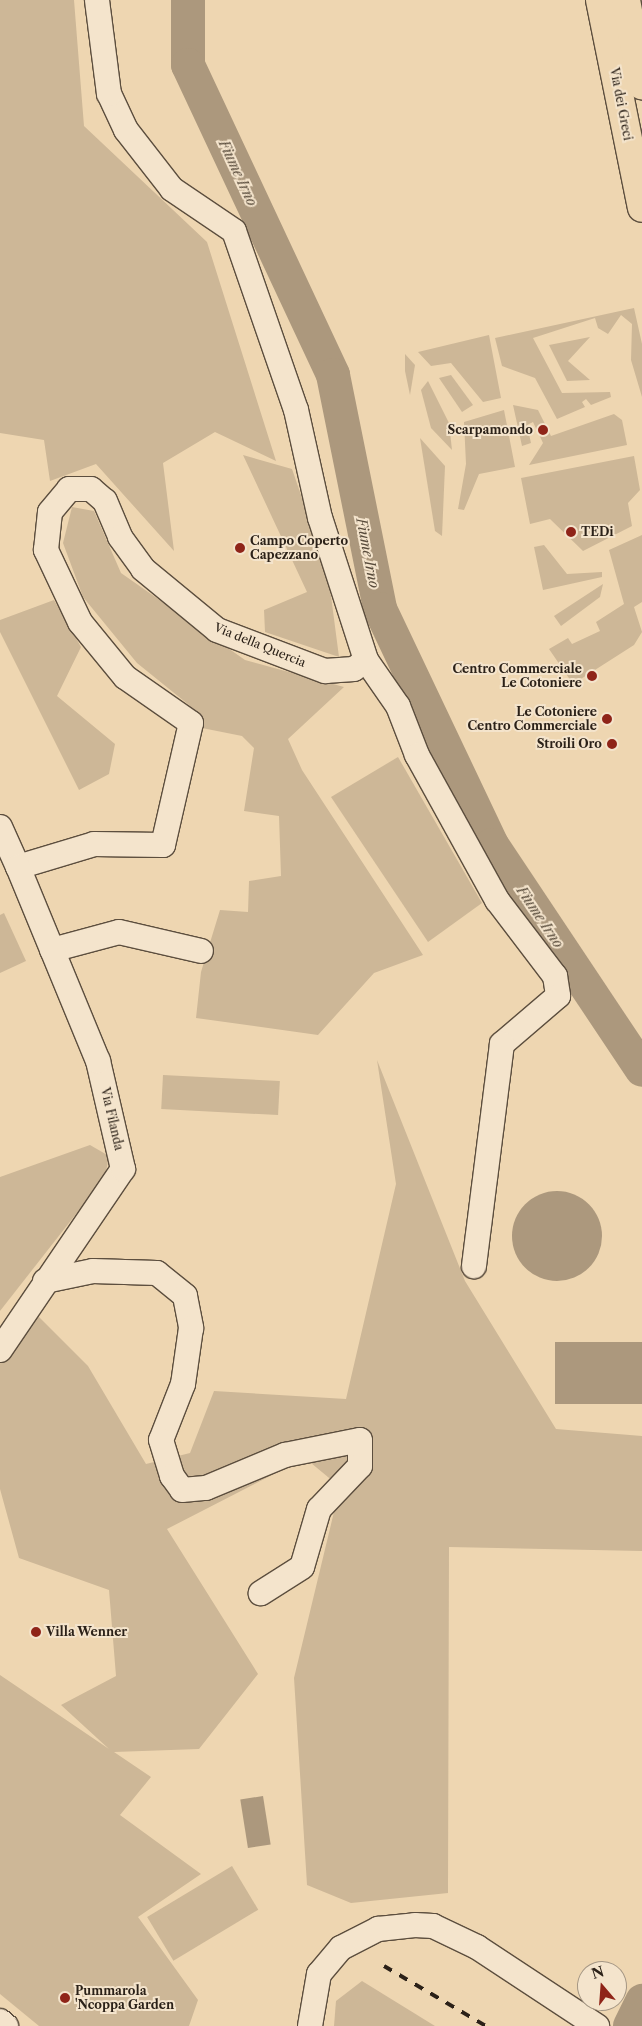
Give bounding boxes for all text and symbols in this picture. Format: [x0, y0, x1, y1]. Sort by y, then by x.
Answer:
street label: Via dei Greci [607, 66, 635, 142]
water label: Fiume Irno [215, 137, 261, 209]
place label: Scarpamondo [447, 423, 533, 437]
marker: Scarpamondo [537, 424, 549, 436]
water label: Fiume Irno [353, 517, 383, 589]
place label: TEDi [581, 525, 614, 539]
marker: TEDi [565, 526, 577, 538]
place label: Campo Coperto Capezzano [250, 534, 348, 562]
marker: Campo Coperto Capezzano [234, 542, 246, 554]
street label: Via della Quercia [212, 620, 308, 670]
place label: Centro Commerciale Le Cotoniere [452, 662, 582, 690]
marker: Centro Commerciale Le Cotoniere [586, 670, 598, 682]
place label: Le Cotoniere Centro Commerciale [467, 705, 597, 733]
marker: Le Cotoniere Centro Commerciale [601, 713, 613, 725]
place label: Stroili Oro [537, 737, 602, 751]
marker: Stroili Oro [606, 738, 618, 750]
water label: Fiume Irno [513, 883, 567, 951]
street label: Via Filanda [98, 1086, 126, 1152]
place label: Villa Wenner [46, 1625, 128, 1639]
marker: Villa Wenner [30, 1626, 42, 1638]
north arrow [577, 1961, 627, 2011]
text: N [589, 1962, 606, 1983]
place label: Pummarola 'Ncoppa Garden [75, 1984, 174, 2012]
marker: Pummarola 'Ncoppa Garden [59, 1992, 71, 2004]

